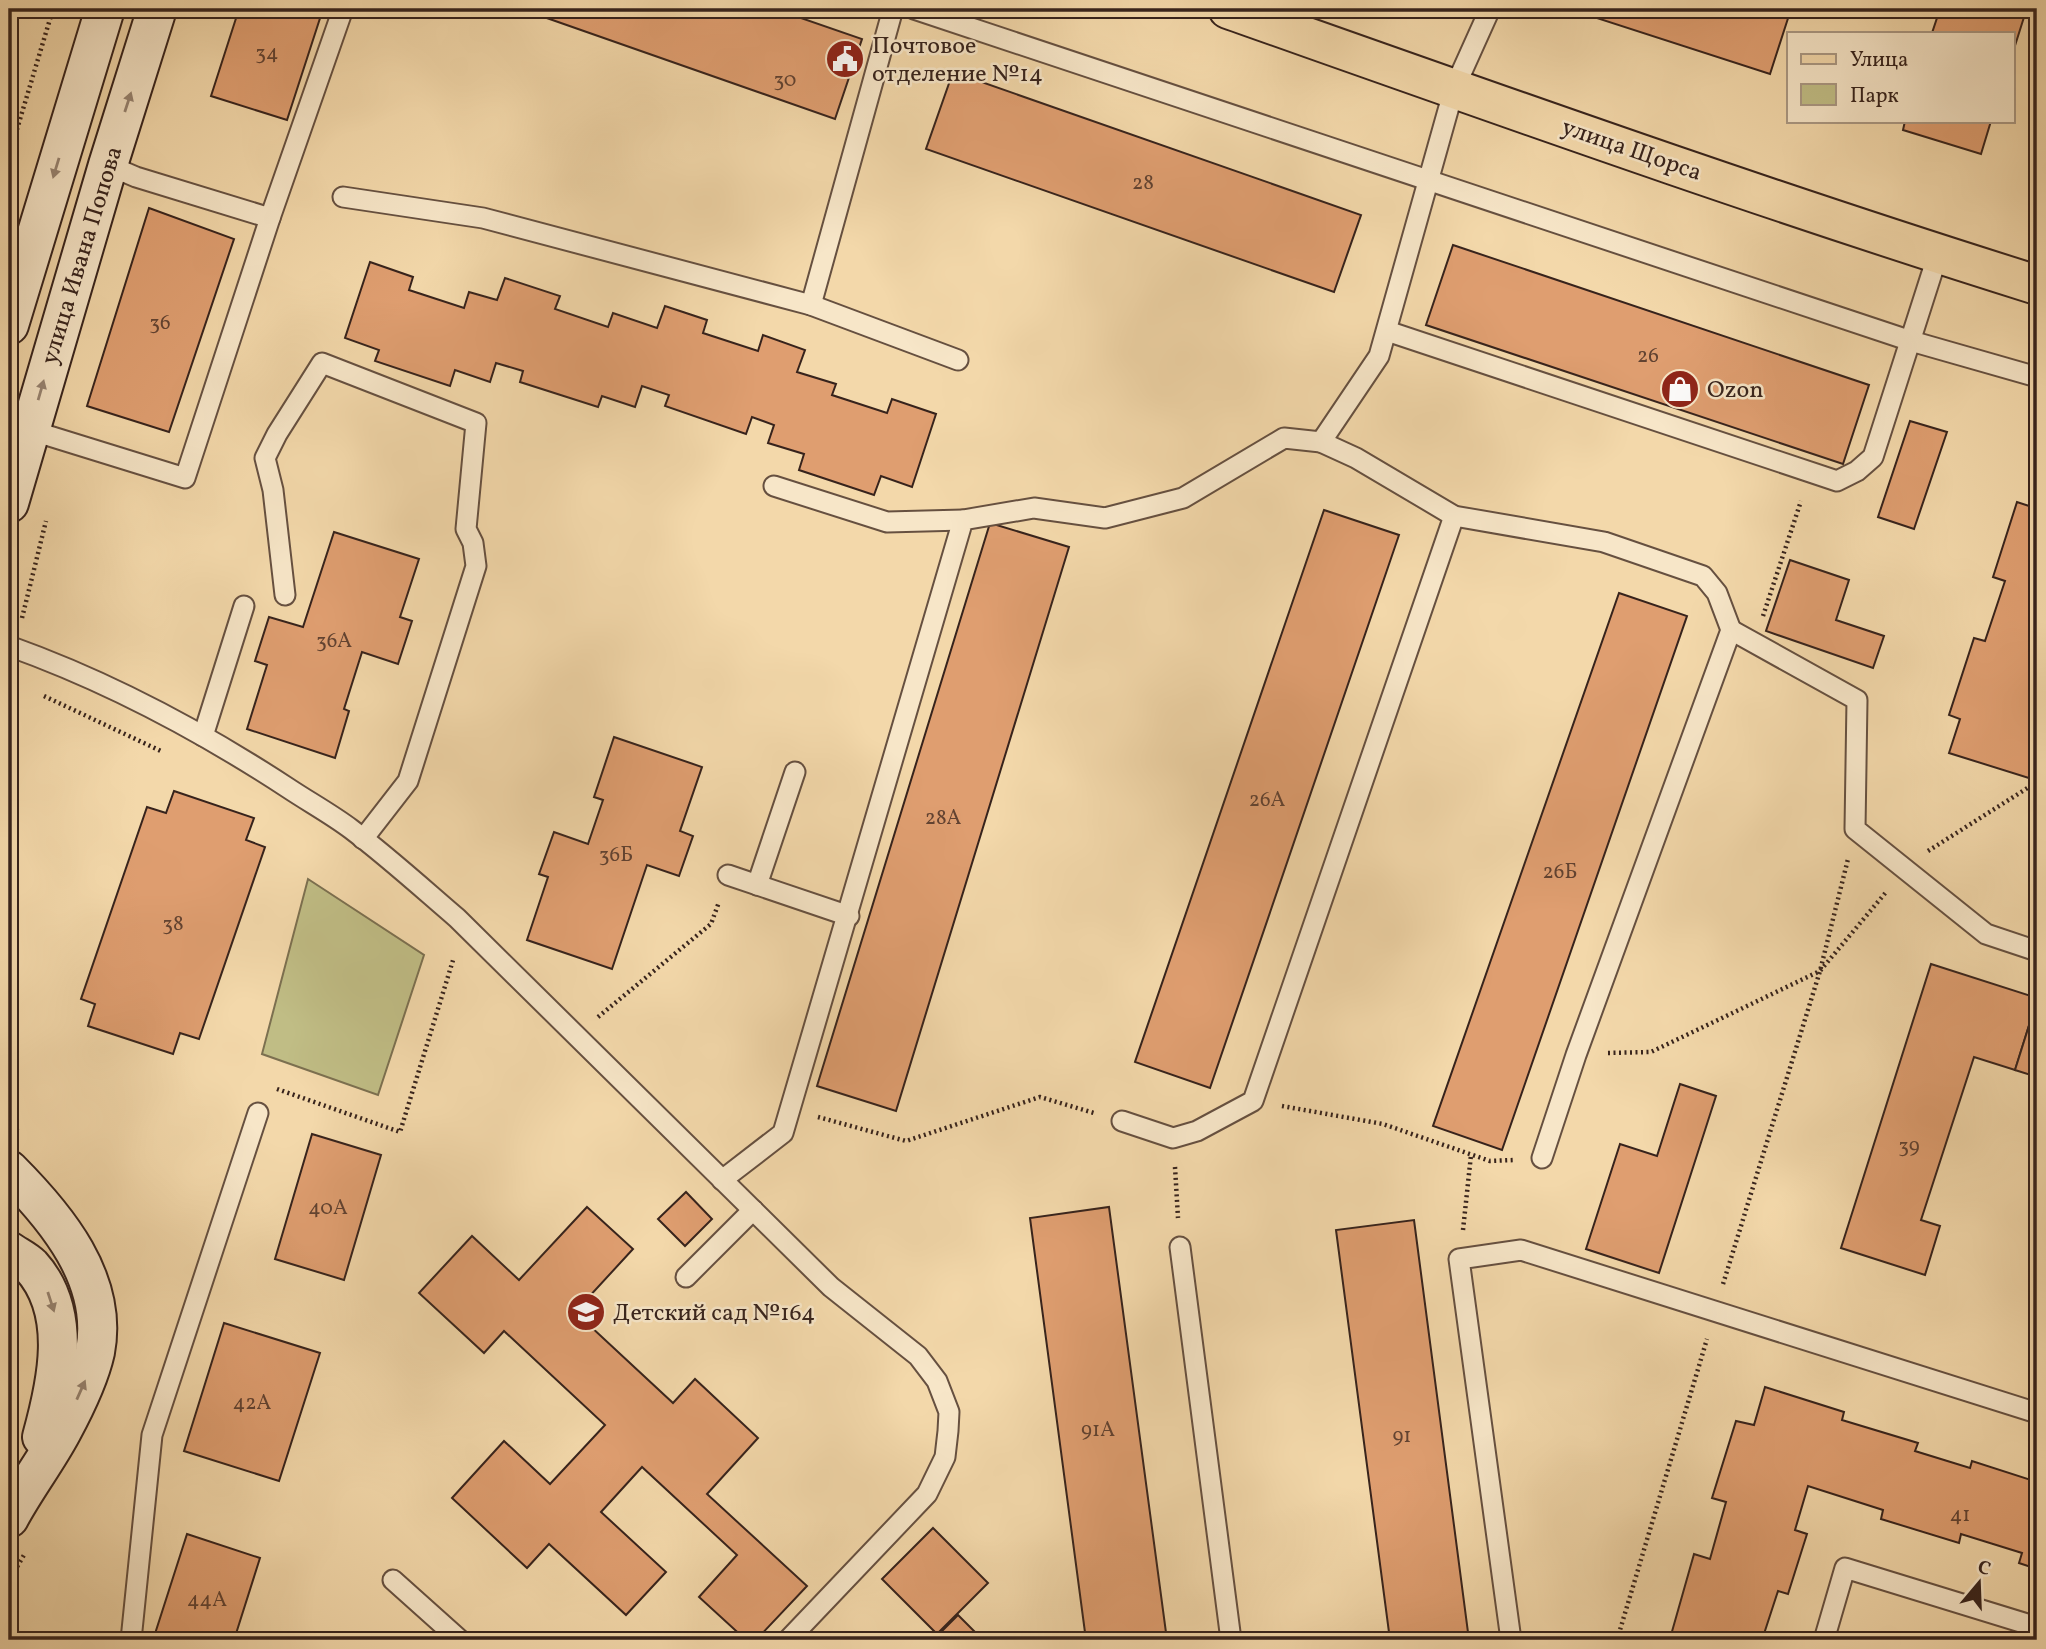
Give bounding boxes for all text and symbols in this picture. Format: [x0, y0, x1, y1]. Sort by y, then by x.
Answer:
place label: Почтовое отделение №14 [872, 30, 1043, 92]
legend [1787, 32, 2014, 122]
public building icon: Почтовое отделение №14 [824, 38, 866, 80]
house number: 34 [255, 39, 279, 68]
text: Улица [1850, 46, 1908, 75]
house number: 30 [774, 66, 796, 95]
text: Парк [1850, 82, 1899, 111]
one-way arrow [123, 91, 133, 112]
street label: улица Щорса [1557, 111, 1706, 191]
street label: улица Ивана Попова [34, 142, 132, 369]
one-way arrow [51, 158, 61, 179]
house number: 28 [1132, 169, 1154, 198]
house number: 36 [149, 309, 171, 338]
house number: 26 [1637, 342, 1659, 371]
shop icon: Ozon [1659, 368, 1701, 410]
place label: Ozon [1707, 374, 1764, 408]
one-way arrow [37, 380, 47, 401]
house number: 36А [316, 627, 352, 656]
house number: 26А [1249, 786, 1286, 815]
house number: 28А [925, 804, 962, 833]
house number: 36Б [599, 841, 633, 870]
house number: 26Б [1543, 858, 1577, 887]
house number: 38 [162, 910, 184, 939]
house number: 39 [1898, 1132, 1920, 1161]
house number: 40А [308, 1194, 348, 1223]
one-way arrow [46, 1291, 56, 1312]
school or university icon: Детский сад №164 [565, 1291, 607, 1333]
place label: Детский сад №164 [613, 1297, 815, 1331]
one-way arrow [75, 1380, 87, 1400]
house number: 42А [233, 1389, 272, 1418]
house number: 91А [1081, 1416, 1115, 1445]
house number: 91 [1392, 1422, 1412, 1451]
house number: 41 [1950, 1501, 1970, 1530]
north arrow [1944, 1548, 2014, 1618]
text: С [1974, 1555, 1994, 1583]
house number: 44А [187, 1586, 227, 1615]

